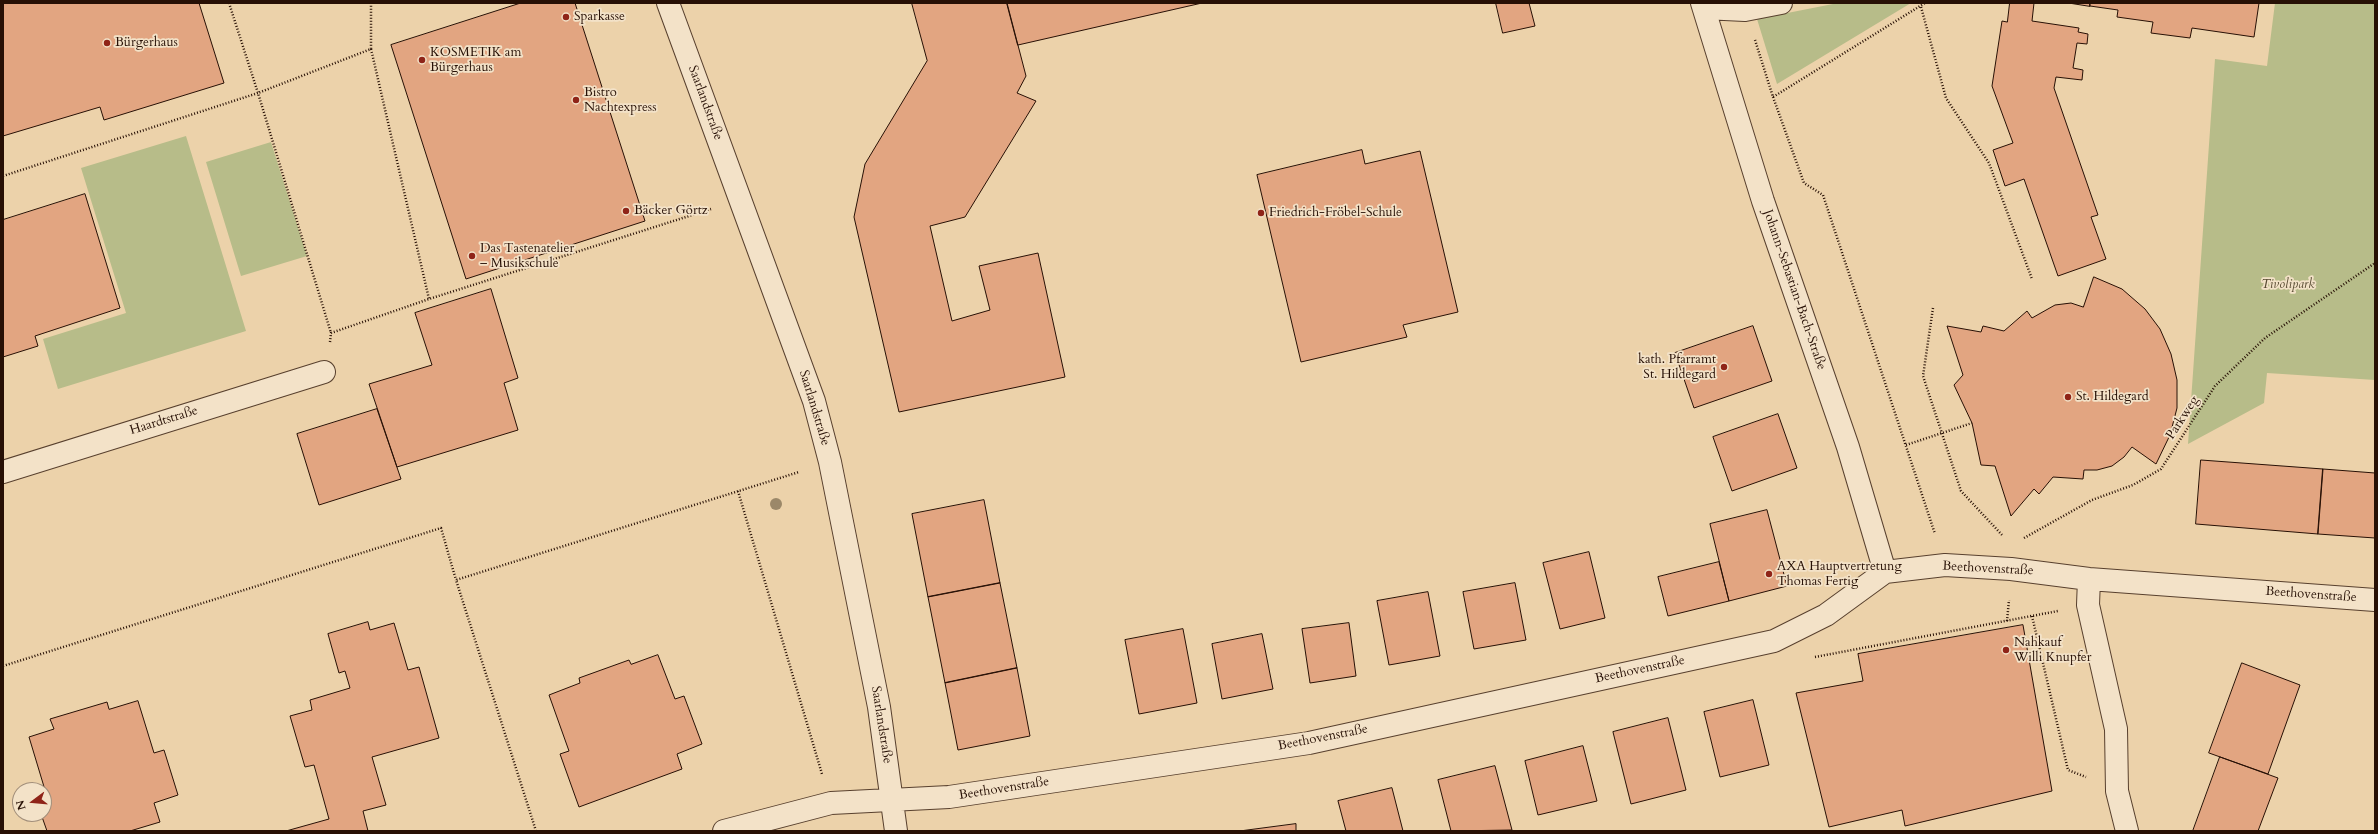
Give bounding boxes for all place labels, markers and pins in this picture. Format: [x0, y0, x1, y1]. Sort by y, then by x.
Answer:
place label: Sparkasse [574, 9, 625, 25]
marker: Sparkasse [561, 12, 571, 22]
place label: Bürgerhaus [115, 35, 178, 51]
marker: Bürgerhaus [102, 38, 112, 48]
place label: KOSMETIK am Bürgerhaus [430, 45, 521, 76]
marker: KOSMETIK am Bürgerhaus [417, 55, 427, 65]
place label: Bistro Nachtexpress [584, 85, 656, 116]
marker: Bistro Nachtexpress [571, 95, 581, 105]
place label: Bäcker Görtz [634, 203, 708, 219]
place label: Friedrich-Fröbel-Schule [1269, 205, 1402, 221]
marker: Bäcker Görtz [621, 206, 631, 216]
marker: Friedrich-Fröbel-Schule [1256, 208, 1266, 218]
place label: Das Tastenatelier – Musikschule [480, 241, 574, 272]
marker: Das Tastenatelier – Musikschule [467, 251, 477, 261]
place label: kath. Pfarramt St. Hildegard [1638, 352, 1716, 383]
marker: kath. Pfarramt St. Hildegard [1719, 362, 1729, 372]
place label: St. Hildegard [2076, 389, 2149, 405]
marker: St. Hildegard [2063, 392, 2073, 402]
place label: AXA Hauptvertretung Thomas Fertig [1777, 559, 1902, 590]
marker: AXA Hauptvertretung Thomas Fertig [1764, 569, 1774, 579]
place label: Nahkauf Willi Knupfer [2014, 635, 2091, 666]
marker: Nahkauf Willi Knupfer [2001, 645, 2011, 655]

